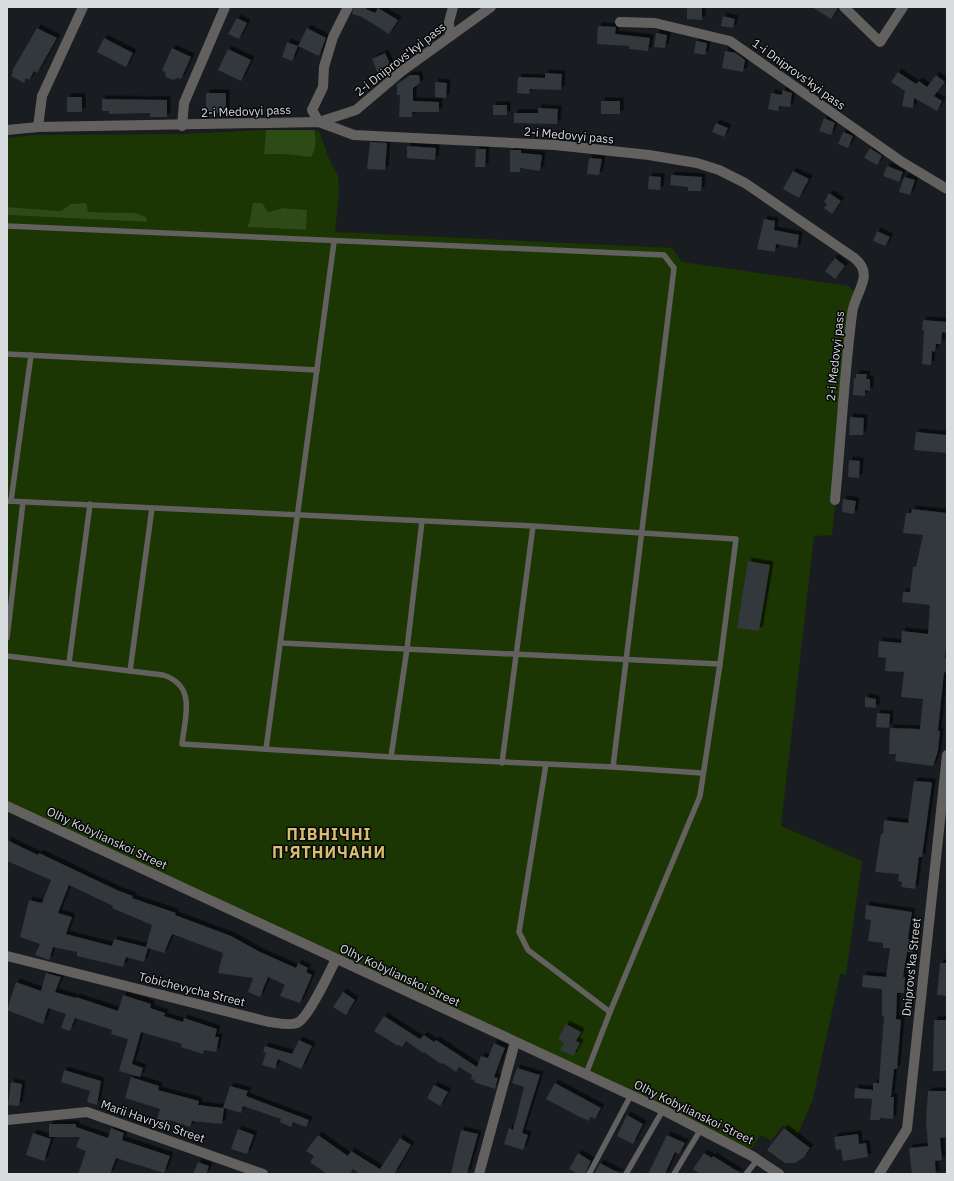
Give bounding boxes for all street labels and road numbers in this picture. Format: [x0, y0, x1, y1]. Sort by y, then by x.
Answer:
street label: 2-i Dniprovs'kyi pass [352, 19, 449, 99]
street label: 1-i Dniprovs'kyi pass [750, 35, 849, 113]
street label: 2-i Medovyi pass [201, 102, 292, 120]
street label: 2-i Medovyi pass [523, 124, 615, 146]
street label: 2-i Medovyi pass [823, 310, 847, 402]
street label: Olhy Kobylianskoi Street [44, 803, 170, 873]
street label: Dniprovs'ka Street [898, 917, 924, 1017]
street label: Olhy Kobylianskoi Street [337, 940, 463, 1010]
street label: Tobichevycha Street [137, 969, 247, 1009]
street label: Olhy Kobylianskoi Street [632, 1077, 756, 1147]
street label: Marii Havrysh Street [99, 1096, 207, 1146]

